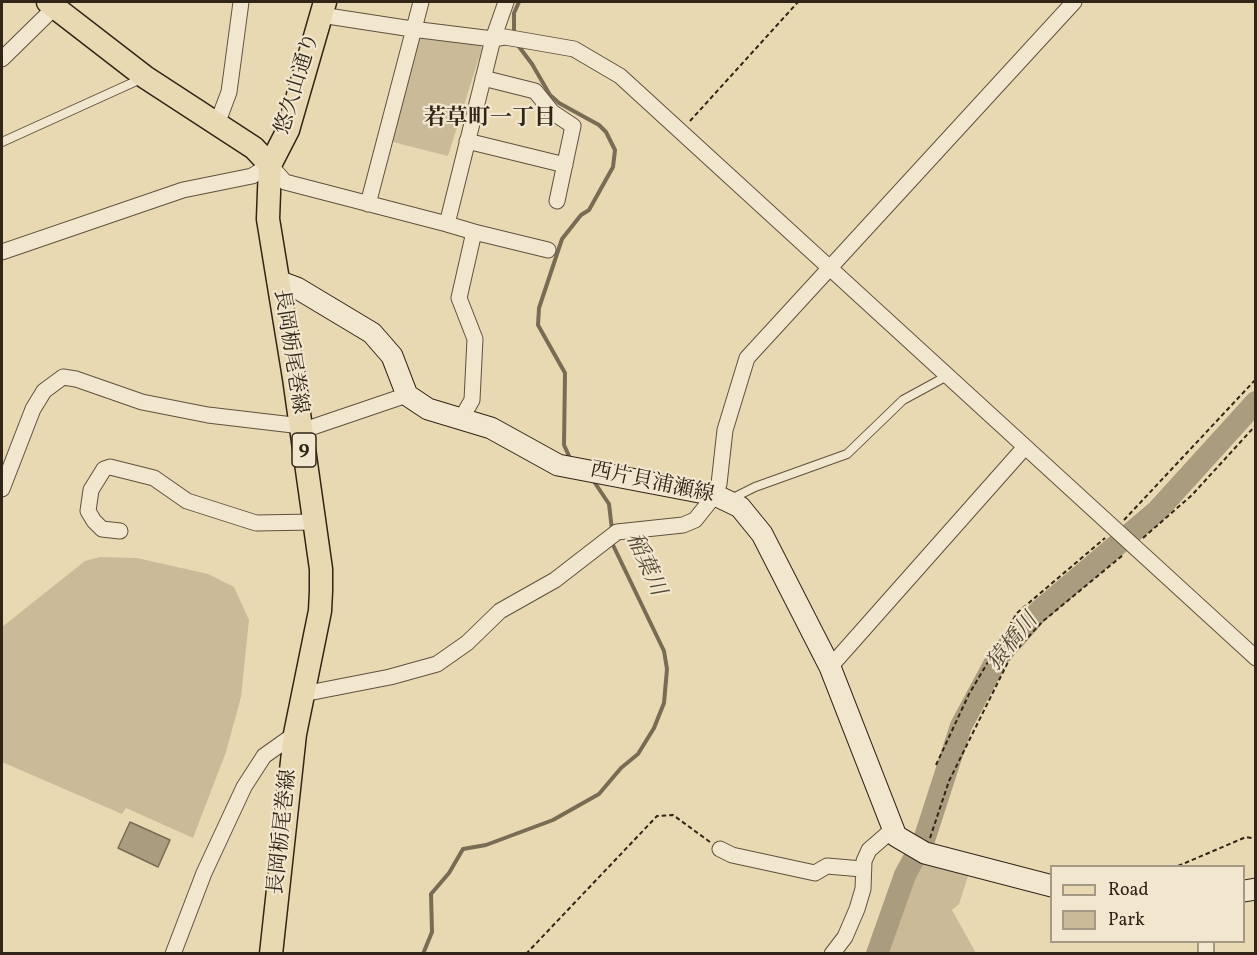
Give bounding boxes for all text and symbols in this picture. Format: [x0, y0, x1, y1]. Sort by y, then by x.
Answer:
street label: 悠久山通り [272, 30, 326, 138]
district label: 若草町一丁目 [424, 107, 556, 133]
street label: 長岡栃尾巻線 [267, 288, 311, 416]
road number: 9 [292, 433, 316, 467]
street label: 西片貝浦瀬線 [588, 459, 716, 509]
water label: 稲葉川 [619, 529, 669, 601]
water label: 猿橋川 [983, 609, 1045, 677]
street label: 長岡栃尾巻線 [265, 768, 303, 896]
legend [1050, 865, 1245, 943]
text: Road [1108, 878, 1149, 903]
text: Park [1108, 908, 1145, 933]

